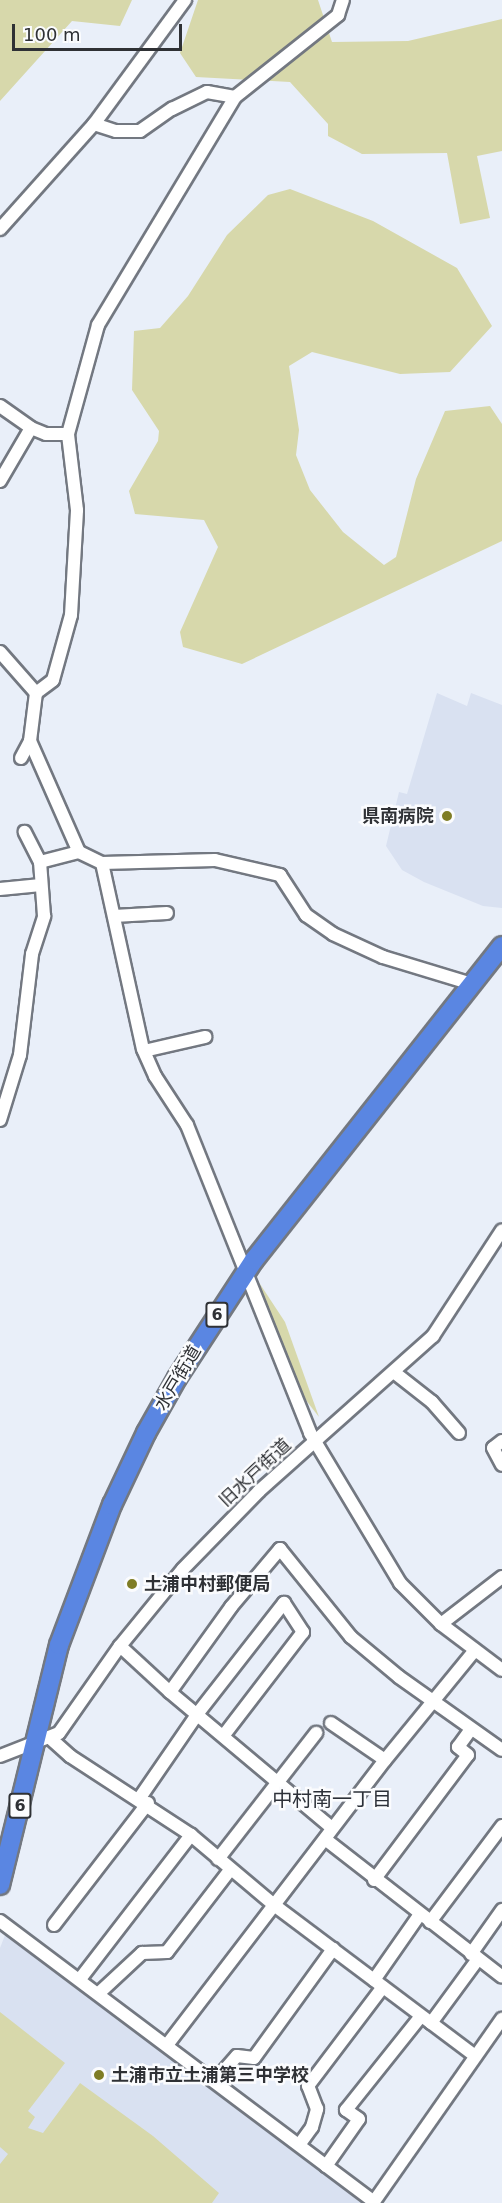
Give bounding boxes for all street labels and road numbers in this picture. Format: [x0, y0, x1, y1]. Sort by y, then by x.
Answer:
road number: 6 [205, 1302, 229, 1328]
street label: 水戸街道 [150, 1342, 206, 1414]
street label: 旧水戸街道 [215, 1434, 295, 1512]
road number: 6 [8, 1793, 32, 1819]

